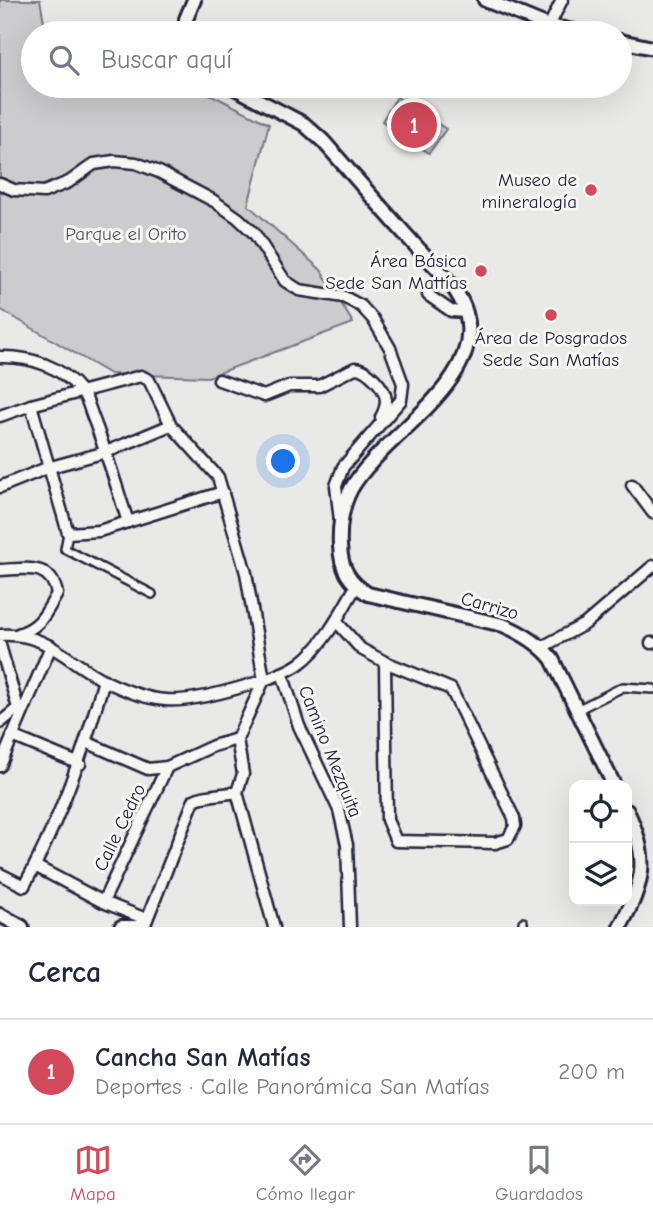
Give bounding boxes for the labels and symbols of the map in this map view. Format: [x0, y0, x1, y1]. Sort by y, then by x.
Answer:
pin: 1 [391, 99, 437, 151]
place label: Museo de mineralogía [482, 169, 577, 213]
marker: Museo de mineralogía [583, 182, 599, 198]
park label: Parque el Orito [65, 223, 187, 245]
place label: Área Básica Sede San Mattías [325, 250, 467, 294]
marker: Área Básica Sede San Mattías [473, 263, 489, 279]
marker: Área de Posgrados Sede San Matías [543, 307, 559, 323]
place label: Área de Posgrados Sede San Matías [475, 327, 627, 371]
your location [266, 444, 300, 478]
street label: Carrizo [458, 587, 521, 625]
street label: Camino Mezquita [294, 682, 367, 820]
street label: Calle Cedro [89, 780, 150, 875]

